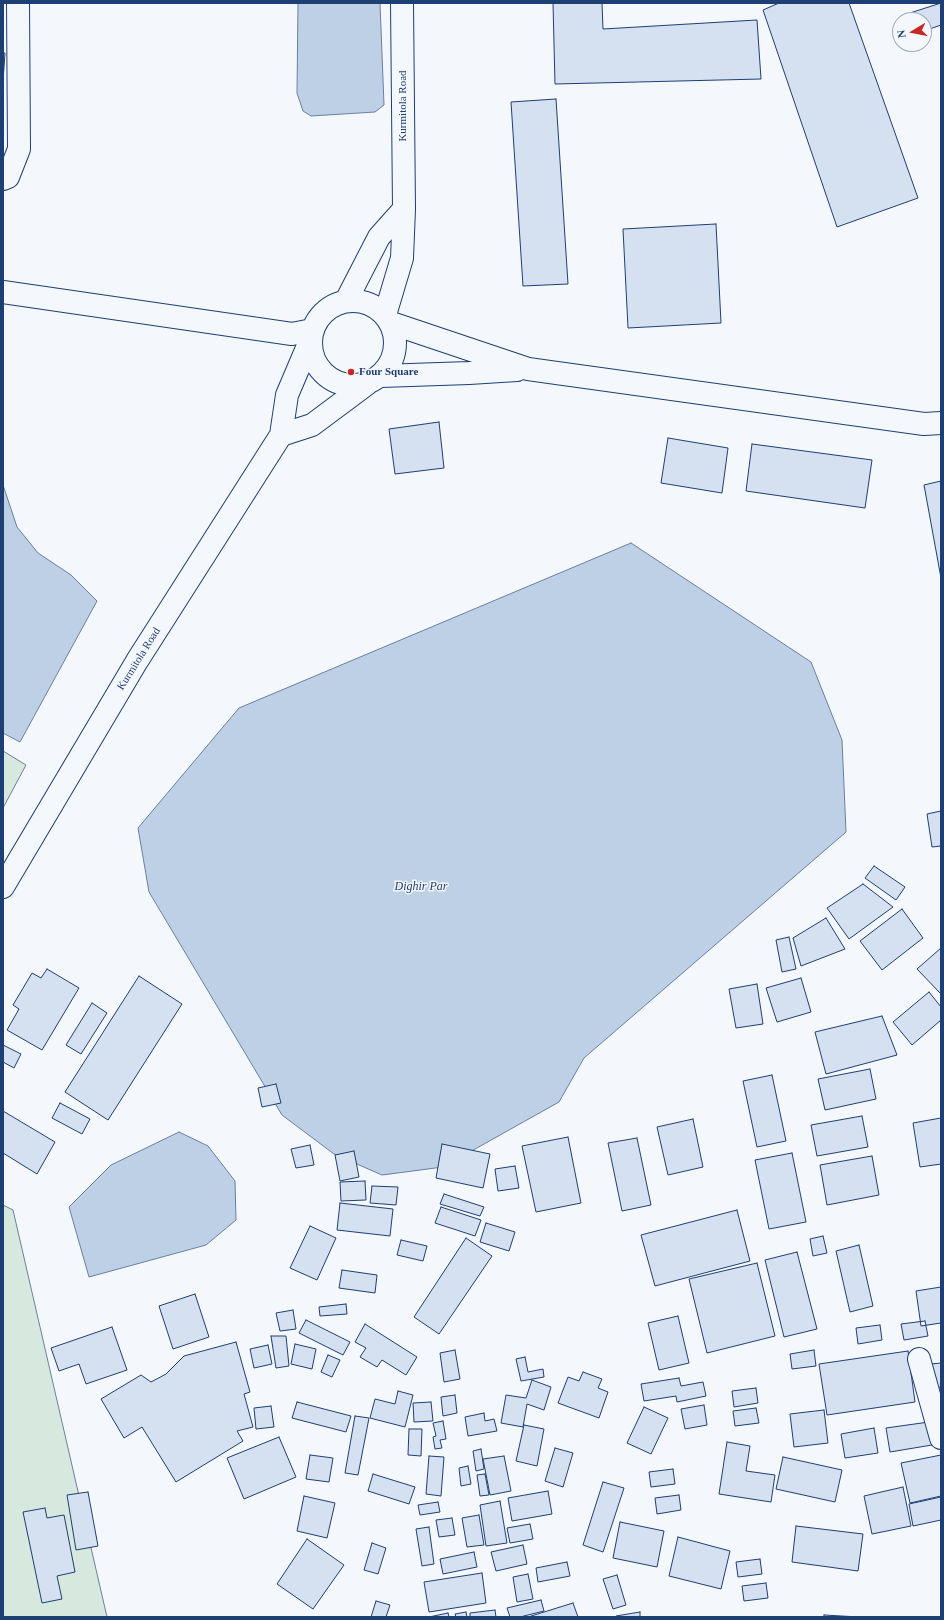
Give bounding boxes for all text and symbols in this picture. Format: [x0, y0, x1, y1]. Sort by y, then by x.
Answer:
north arrow [892, 12, 932, 52]
text: N [895, 29, 908, 39]
street label: Kurmitola Road [396, 70, 410, 142]
place label: Four Square [359, 365, 418, 379]
marker: Four Square [346, 367, 356, 377]
street label: Kurmitola Road [115, 625, 163, 693]
water label: Dighir Par [394, 880, 448, 894]

